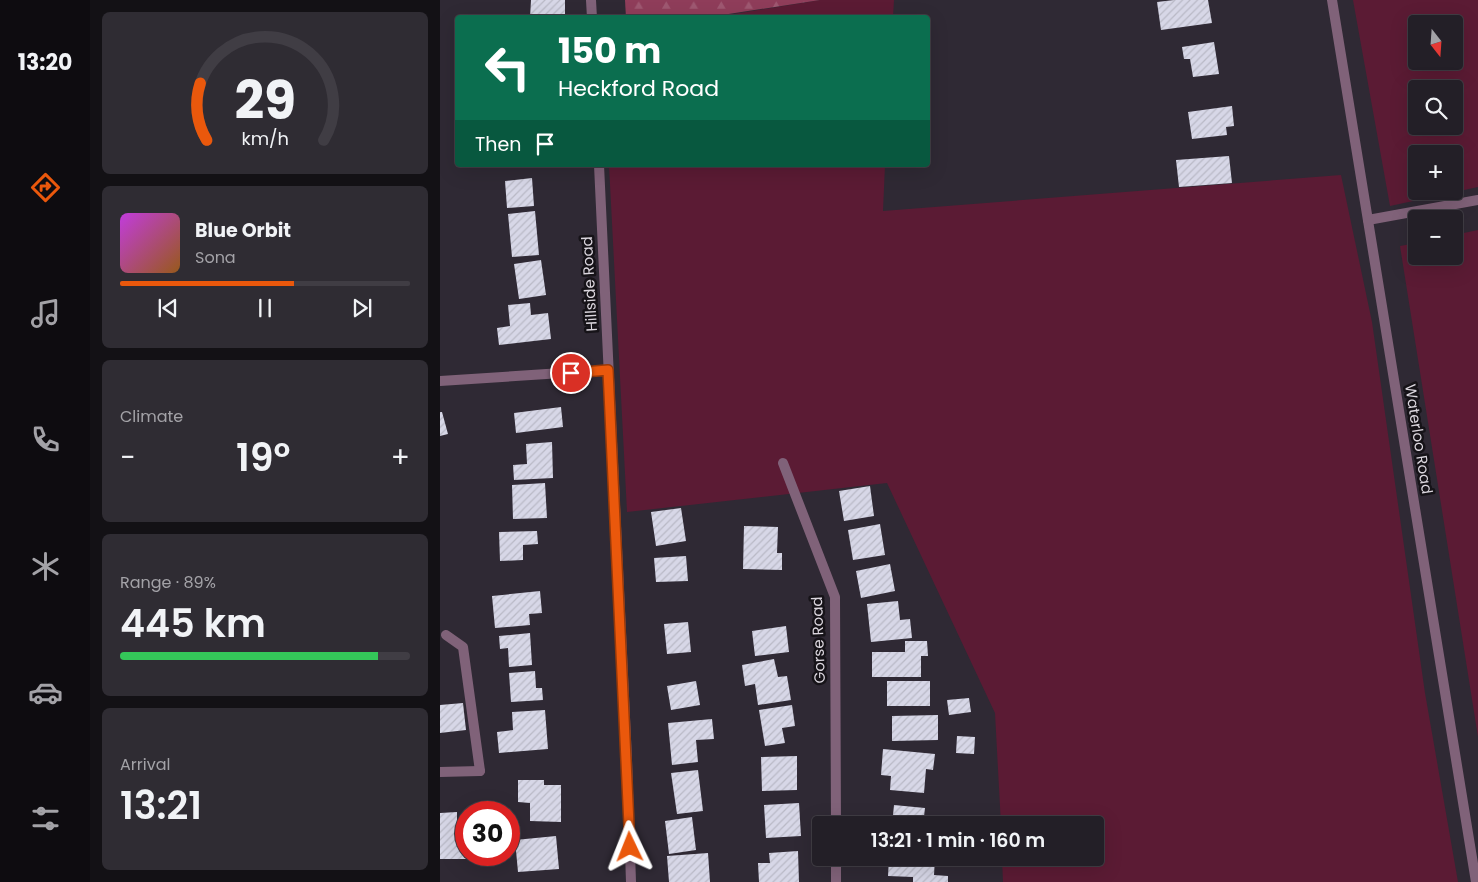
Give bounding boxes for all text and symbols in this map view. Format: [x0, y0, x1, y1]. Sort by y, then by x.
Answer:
north arrow [1408, 15, 1462, 70]
map controls [1408, 15, 1463, 265]
text: 150 m [558, 26, 661, 75]
icon: left [475, 35, 540, 100]
text: 13:20 [18, 47, 72, 78]
text: 29 [234, 64, 296, 137]
text: Heckford Road [558, 73, 719, 104]
button: search [1408, 80, 1463, 135]
text: km/h [241, 126, 289, 151]
icon: arrive [531, 130, 559, 158]
text: Then [475, 131, 521, 158]
button: + [1408, 145, 1463, 200]
icon: directions [28, 170, 63, 205]
button: − [1408, 210, 1463, 265]
text: Blue Orbit [195, 217, 291, 244]
street label: Hillside Road [576, 236, 602, 332]
text: Sona [195, 246, 236, 269]
icon: previous [154, 294, 182, 322]
icon: pause [251, 294, 279, 322]
icon: next [348, 294, 376, 322]
icon: music [28, 296, 63, 331]
pin [550, 352, 592, 394]
icon: arrive [557, 359, 585, 387]
street label: Waterloo Road [1400, 383, 1438, 495]
text: Climate [120, 405, 183, 428]
icon: phone [28, 422, 63, 457]
text: 19° [236, 431, 290, 484]
text: − [120, 438, 135, 477]
text: + [391, 438, 410, 477]
icon: climate [28, 549, 63, 584]
text: Range · 89% [120, 571, 216, 594]
street label: Gorse Road [806, 596, 830, 684]
text: 445 km [120, 597, 266, 650]
icon: car [28, 675, 63, 710]
text: Arrival [120, 753, 170, 776]
text: 13:21 [120, 779, 202, 832]
icon: filters [28, 801, 63, 836]
speed limit sign: 30 [455, 801, 520, 866]
position arrow [603, 820, 655, 872]
text: 13:21 · 1 min · 160 m [871, 827, 1045, 854]

